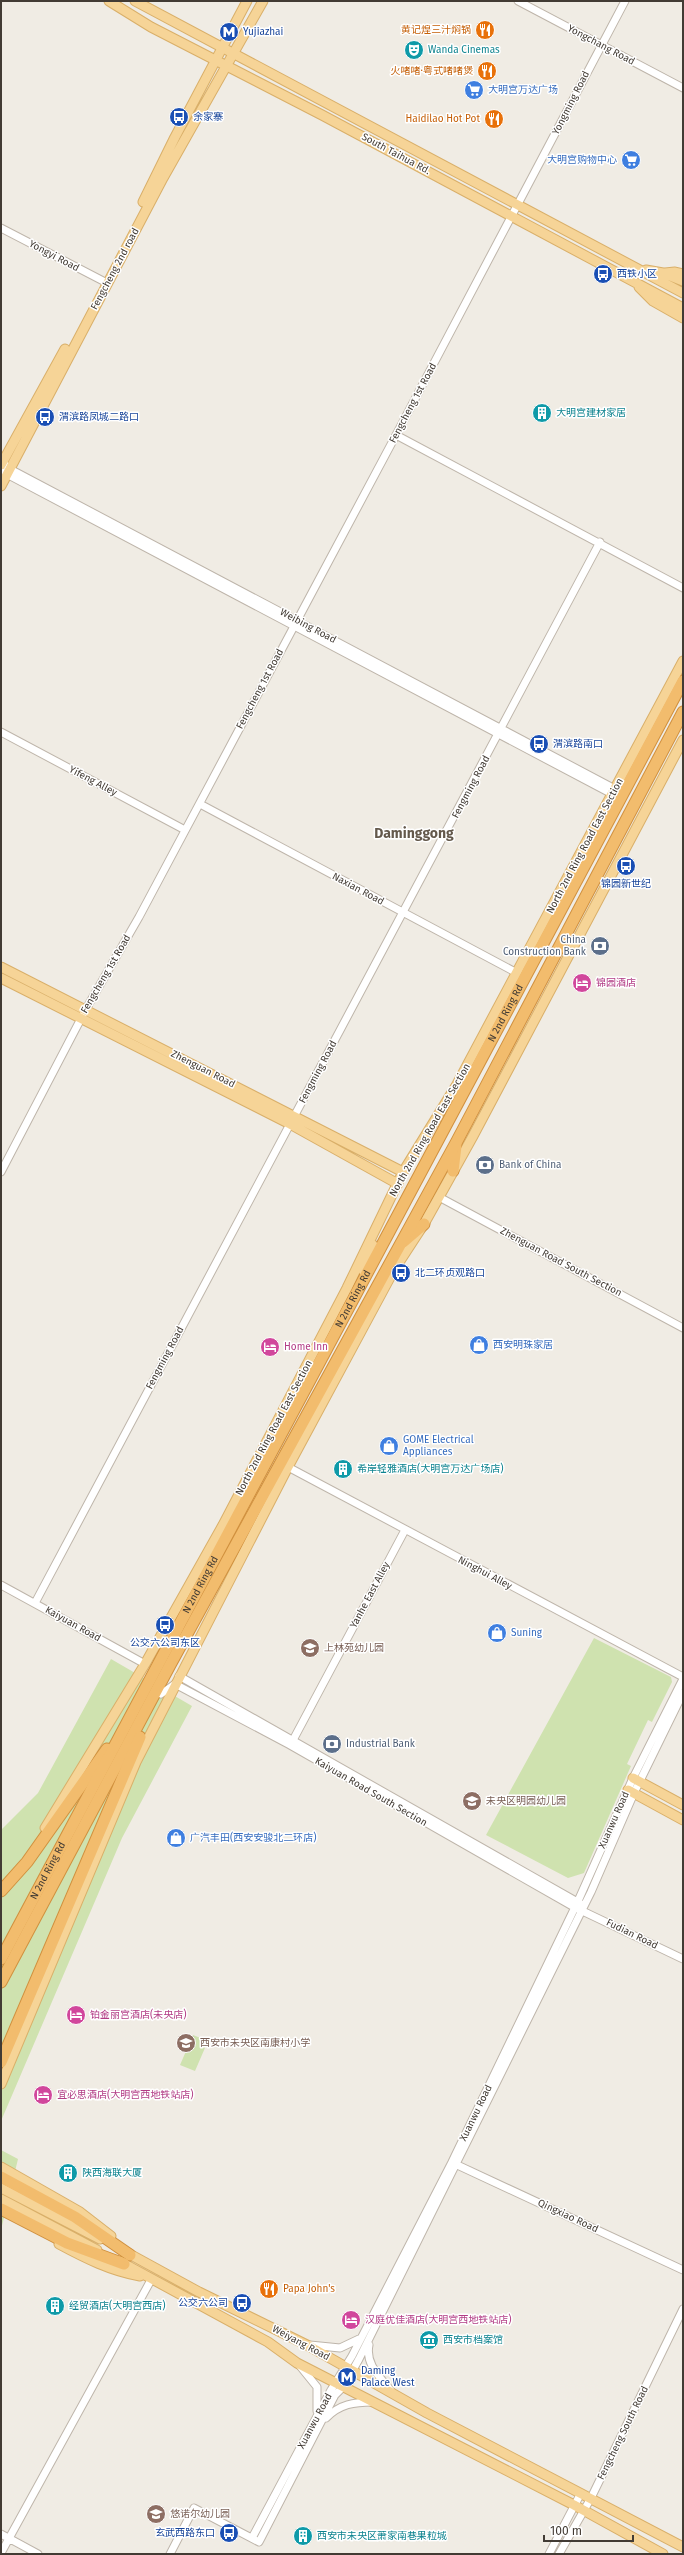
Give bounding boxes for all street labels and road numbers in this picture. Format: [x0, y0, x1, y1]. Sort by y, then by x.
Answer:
street label: Yongchang Road [565, 22, 637, 68]
street label: Yongming Road [550, 69, 592, 137]
street label: South Taihua Rd. [360, 131, 432, 177]
street label: Fengcheng 2nd road [88, 226, 142, 312]
street label: Yongyi Road [27, 238, 81, 274]
street label: Fengcheng 1st Road [387, 361, 439, 445]
street label: Weibing Road [278, 606, 338, 646]
street label: Fengcheng 1st Road [234, 647, 286, 731]
street label: Fengming Road [449, 754, 493, 820]
street label: Yifeng Alley [67, 763, 119, 799]
street label: North 2nd Ring Road East Section [544, 776, 626, 916]
street label: Naxian Road [330, 870, 386, 908]
street label: Fengcheng 1st Road [79, 932, 133, 1016]
street label: N 2nd Ring Rd [485, 982, 526, 1044]
street label: Fengming Road [296, 1039, 340, 1105]
street label: Zhenguan Road [169, 1048, 237, 1090]
street label: North 2nd Ring Road East Section [387, 1061, 473, 1199]
street label: Zhenguan Road South Section [498, 1225, 624, 1299]
street label: N 2nd Ring Rd [333, 1268, 373, 1330]
street label: Fengming Road [143, 1325, 187, 1391]
street label: North 2nd Ring Road East Section [233, 1358, 315, 1498]
street label: N 2nd Ring Rd [180, 1554, 221, 1616]
street label: Ninghui Alley [456, 1554, 514, 1592]
street label: Yanhe East Alley [347, 1560, 393, 1630]
street label: Kaiyuan Road [43, 1604, 103, 1644]
street label: Kaiyuan Road South Section [313, 1755, 429, 1829]
street label: Xuanwu Road [596, 1790, 632, 1850]
street label: N 2nd Ring Rd [28, 1840, 68, 1902]
street label: Fudian Road [604, 1916, 660, 1952]
street label: Xuanwu Road [457, 2083, 495, 2143]
street label: Qingxiao Road [536, 2197, 600, 2235]
street label: Weiyang Road [270, 2323, 332, 2363]
street label: Fengcheng South Road [595, 2384, 651, 2482]
street label: Xuanwu Road [295, 2391, 335, 2451]

